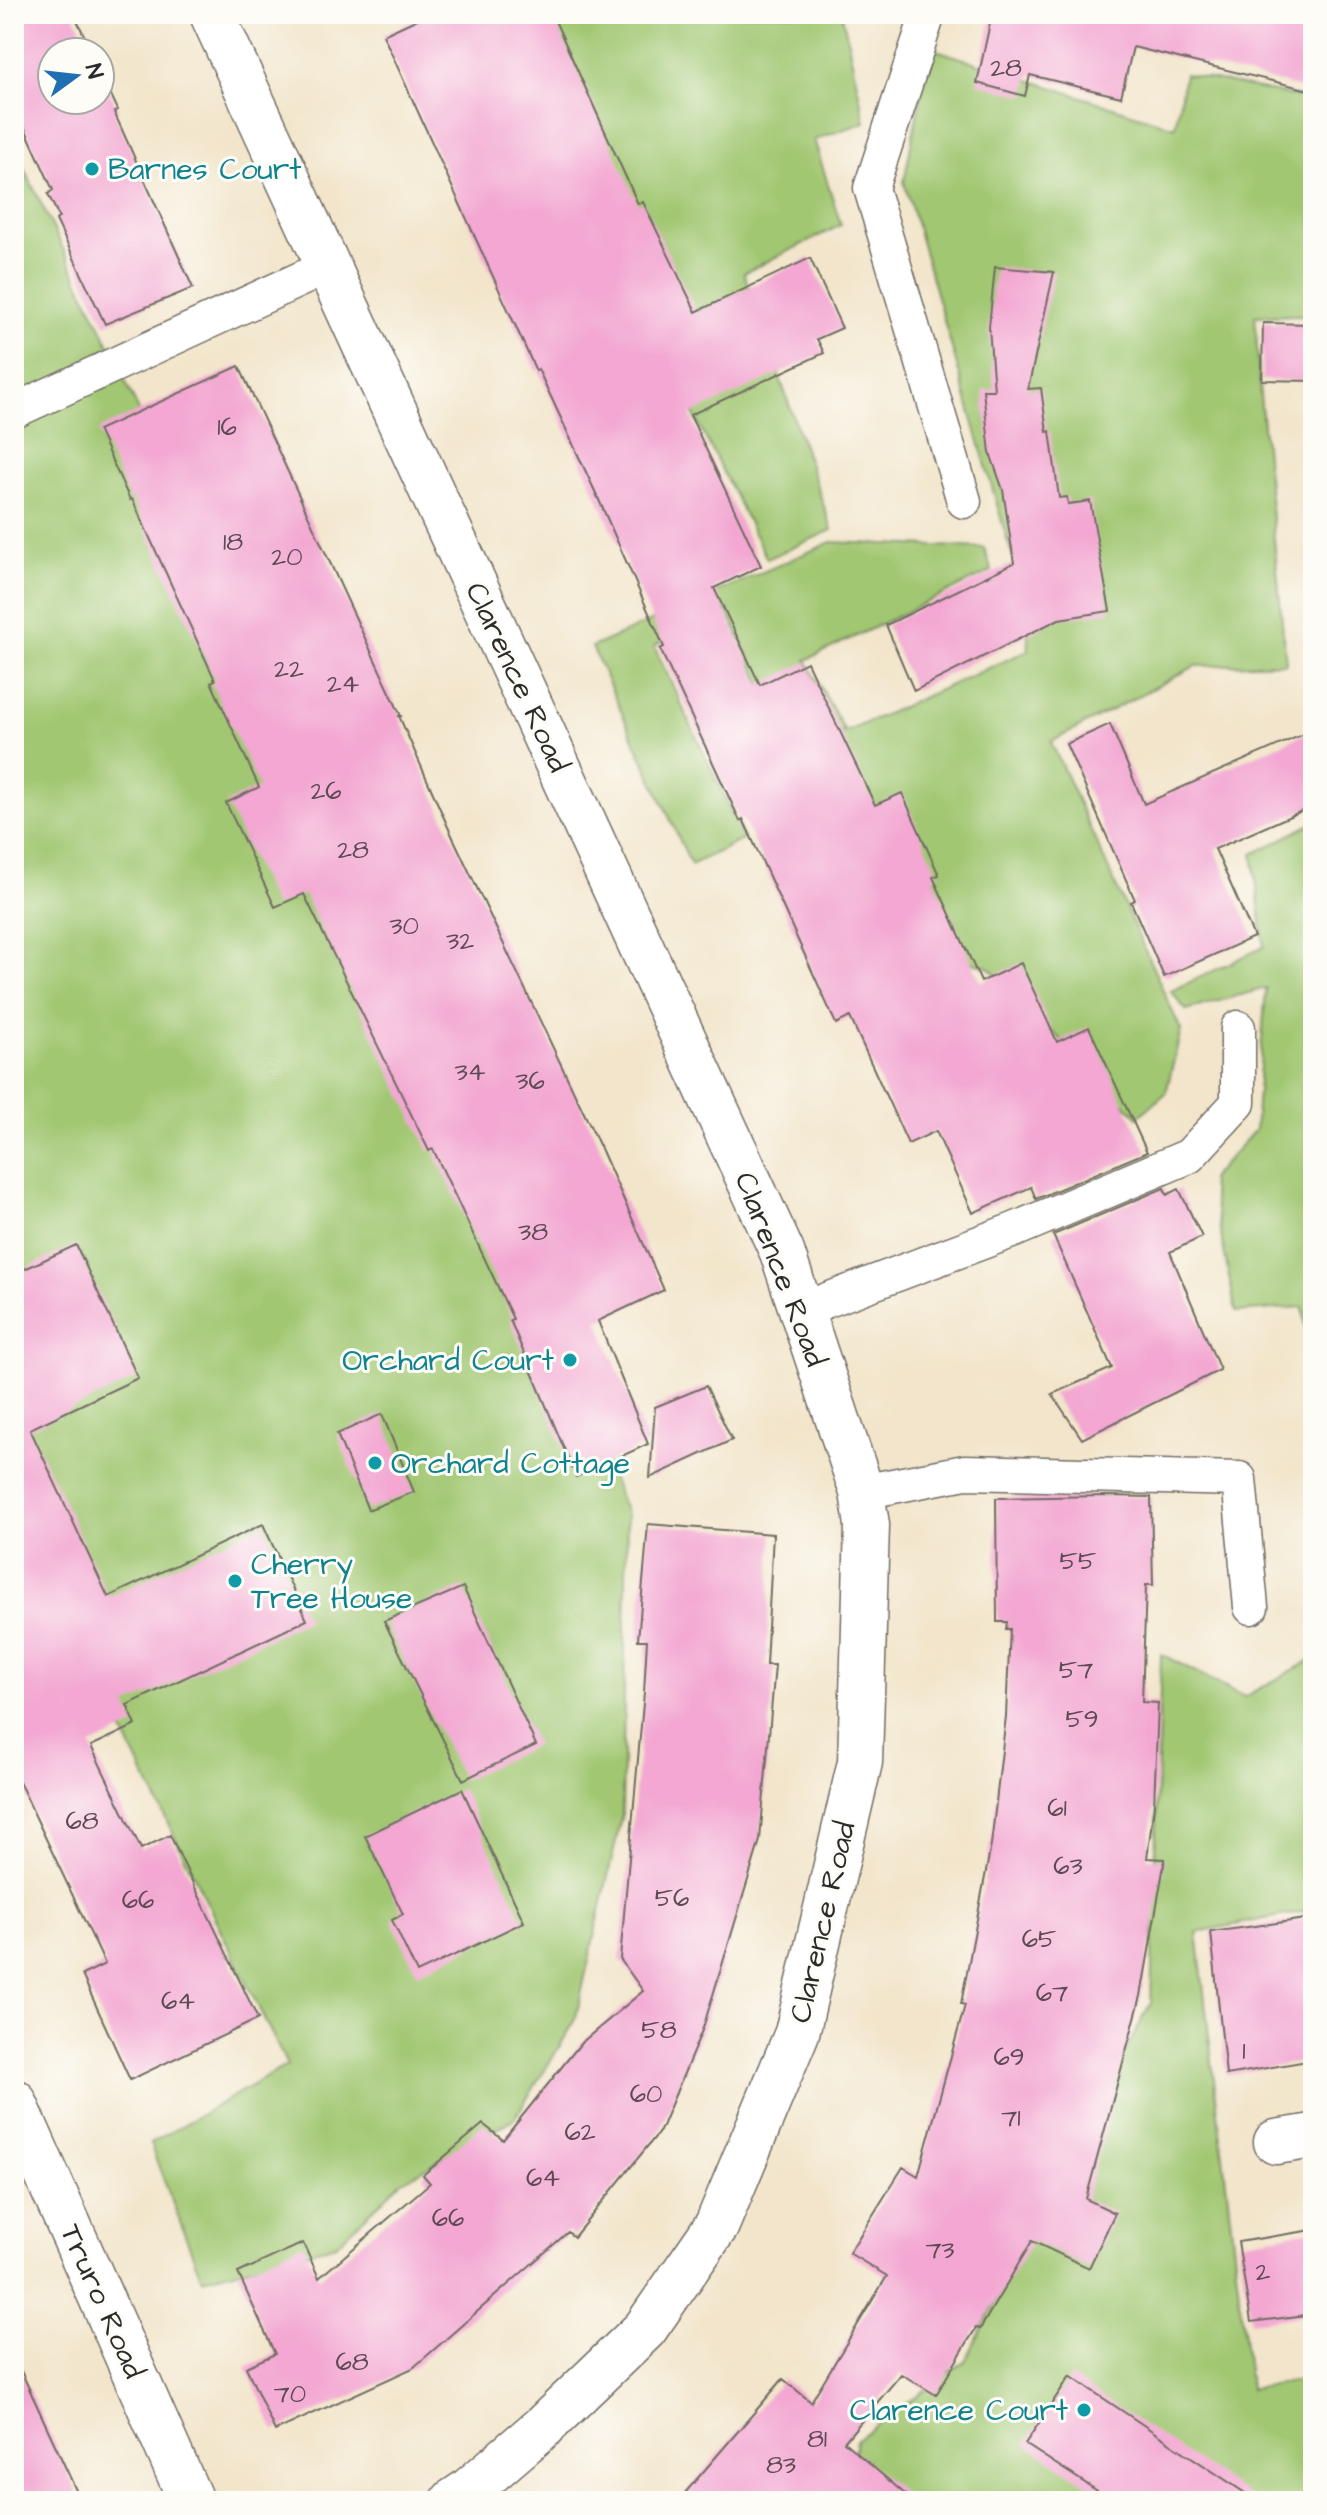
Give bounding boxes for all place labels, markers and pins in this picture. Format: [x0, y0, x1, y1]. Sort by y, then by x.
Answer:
place label: Barnes Court [108, 149, 301, 191]
marker: Barnes Court [83, 160, 101, 178]
place label: Orchard Court [342, 1340, 554, 1382]
marker: Orchard Court [561, 1351, 579, 1369]
place label: Orchard Cottage [391, 1443, 630, 1486]
marker: Orchard Cottage [366, 1454, 384, 1472]
place label: Cherry Tree House [251, 1544, 412, 1620]
marker: Cherry Tree House [226, 1572, 244, 1590]
place label: Clarence Court [850, 2390, 1068, 2432]
marker: Clarence Court [1075, 2401, 1093, 2419]

